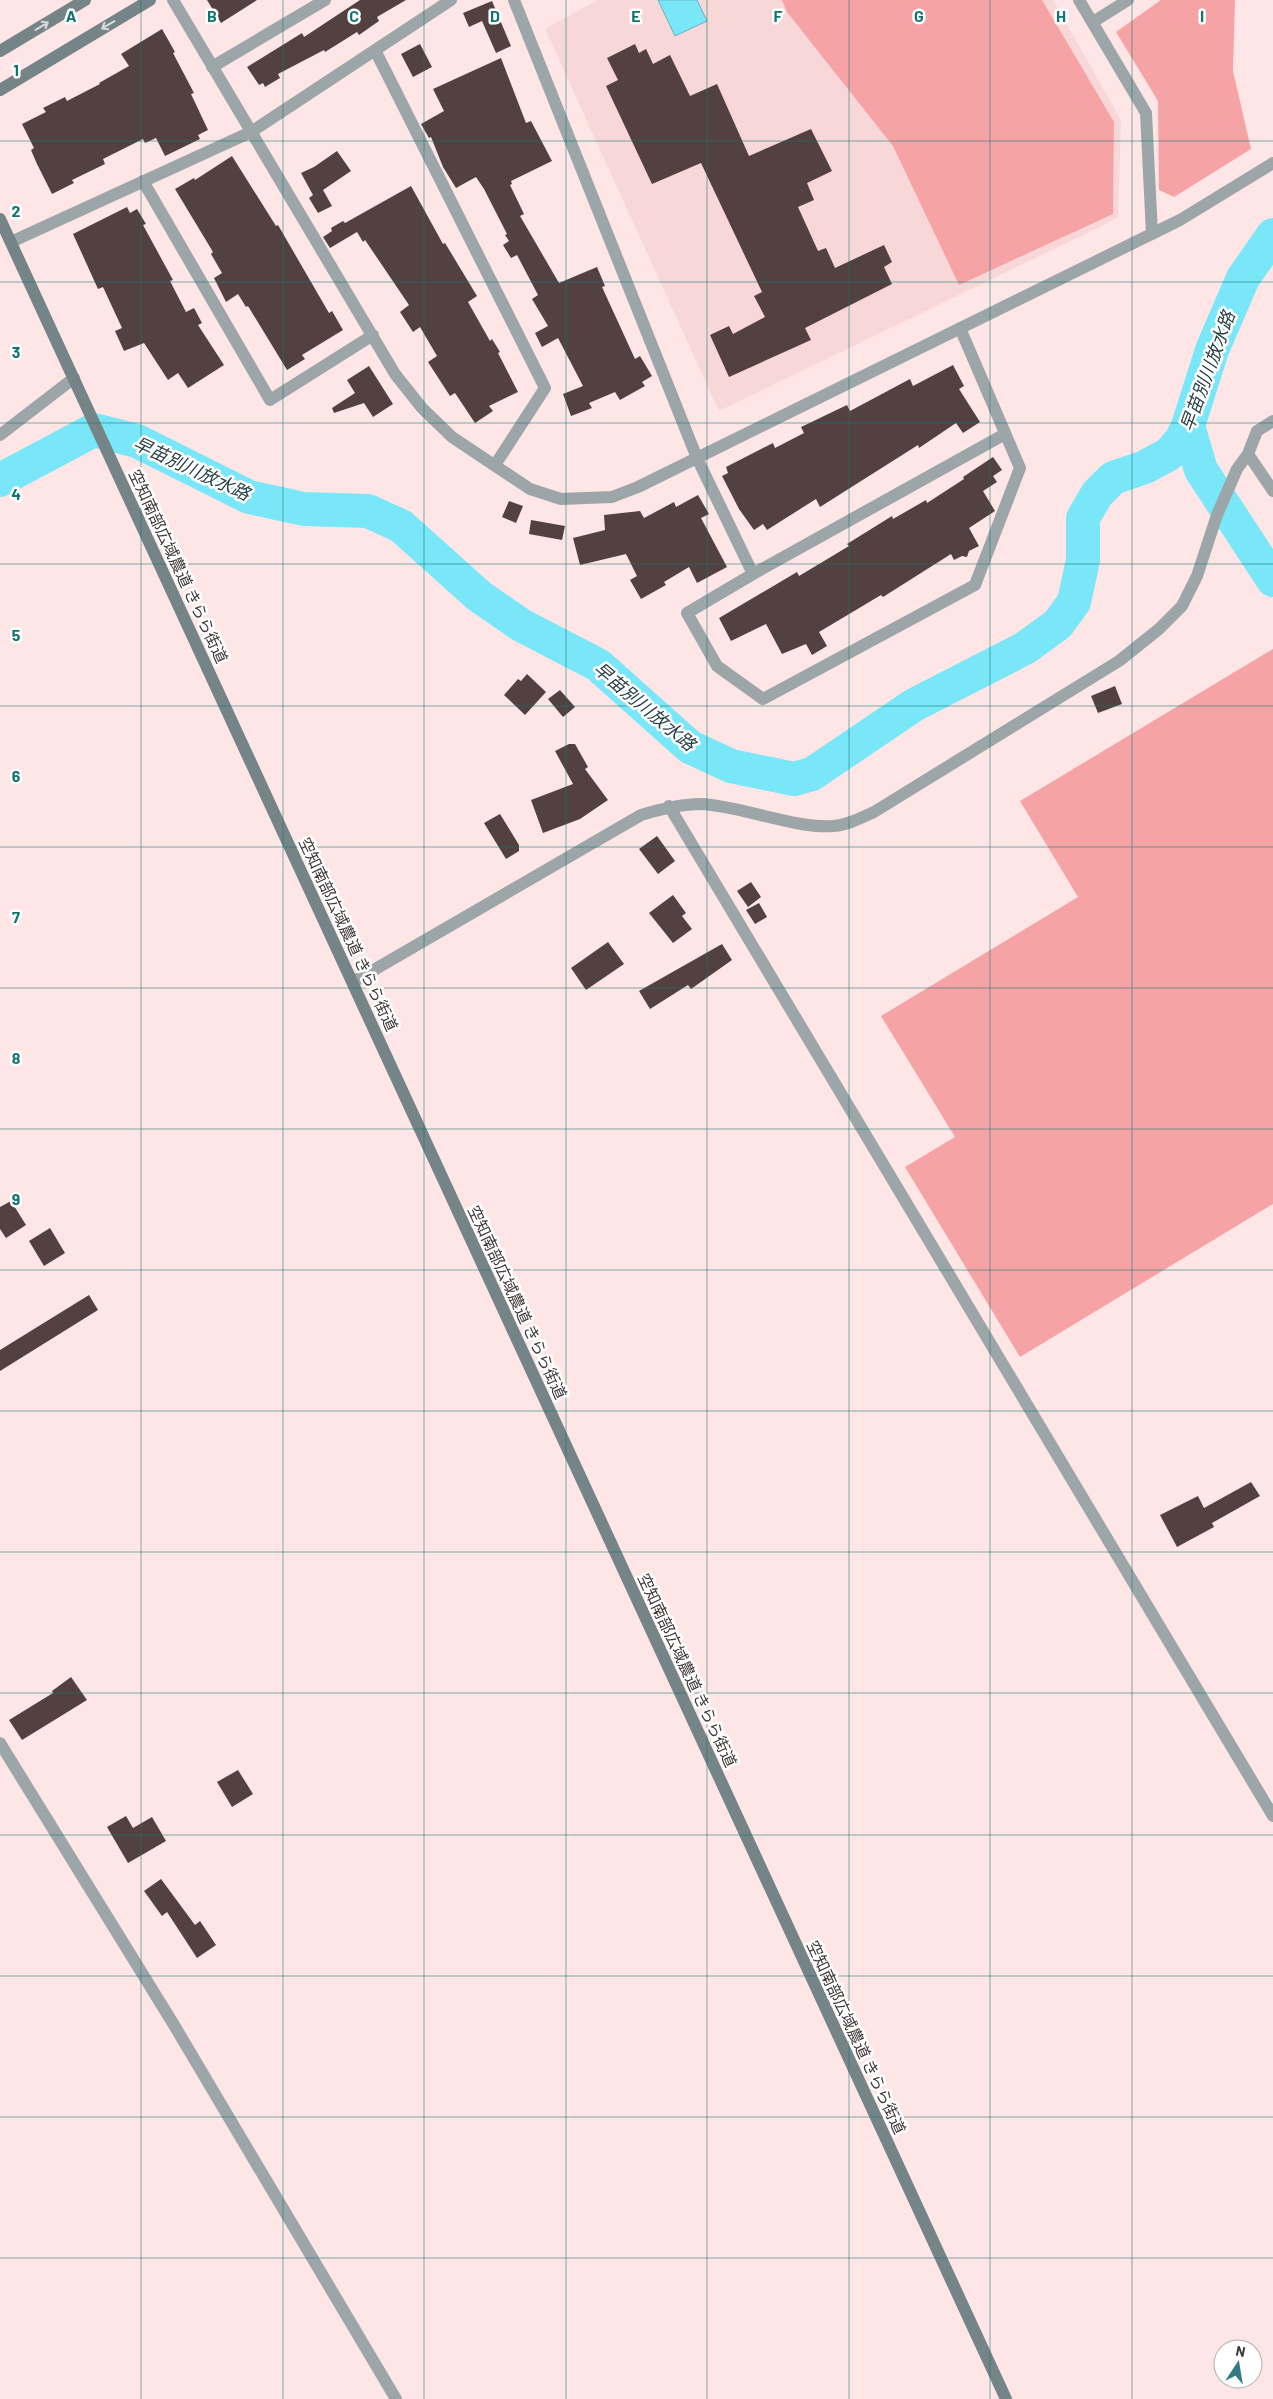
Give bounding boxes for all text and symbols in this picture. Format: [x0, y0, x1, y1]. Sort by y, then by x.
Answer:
text: A [66, 6, 77, 25]
text: B [207, 6, 217, 25]
text: C [349, 6, 359, 25]
text: D [490, 6, 500, 25]
text: E [631, 6, 641, 25]
text: F [774, 6, 783, 25]
text: G [914, 6, 924, 25]
text: H [1056, 6, 1066, 25]
text: I [1200, 6, 1204, 25]
one-way arrow [34, 20, 48, 30]
one-way arrow [101, 20, 116, 30]
text: 1 [13, 60, 19, 79]
text: 2 [12, 201, 21, 220]
water label: 早苗別川放水路 [1175, 306, 1240, 434]
text: 3 [12, 342, 20, 361]
water label: 早苗別川放水路 [130, 431, 256, 505]
street label: 空知南部広域農道 きらら街道 [126, 466, 232, 666]
text: 4 [11, 484, 21, 503]
text: 5 [12, 625, 21, 644]
water label: 早苗別川放水路 [590, 657, 702, 756]
text: 6 [12, 766, 21, 785]
street label: 空知南部広域農道 きらら街道 [296, 834, 402, 1034]
text: 7 [12, 907, 20, 926]
text: 8 [12, 1048, 21, 1067]
text: 9 [12, 1189, 20, 1208]
street label: 空知南部広域農道 きらら街道 [465, 1202, 571, 1402]
street label: 空知南部広域農道 きらら街道 [635, 1570, 741, 1770]
street label: 空知南部広域農道 きらら街道 [804, 1937, 910, 2137]
north arrow [1213, 2339, 1263, 2389]
text: N [1234, 2342, 1247, 2360]

